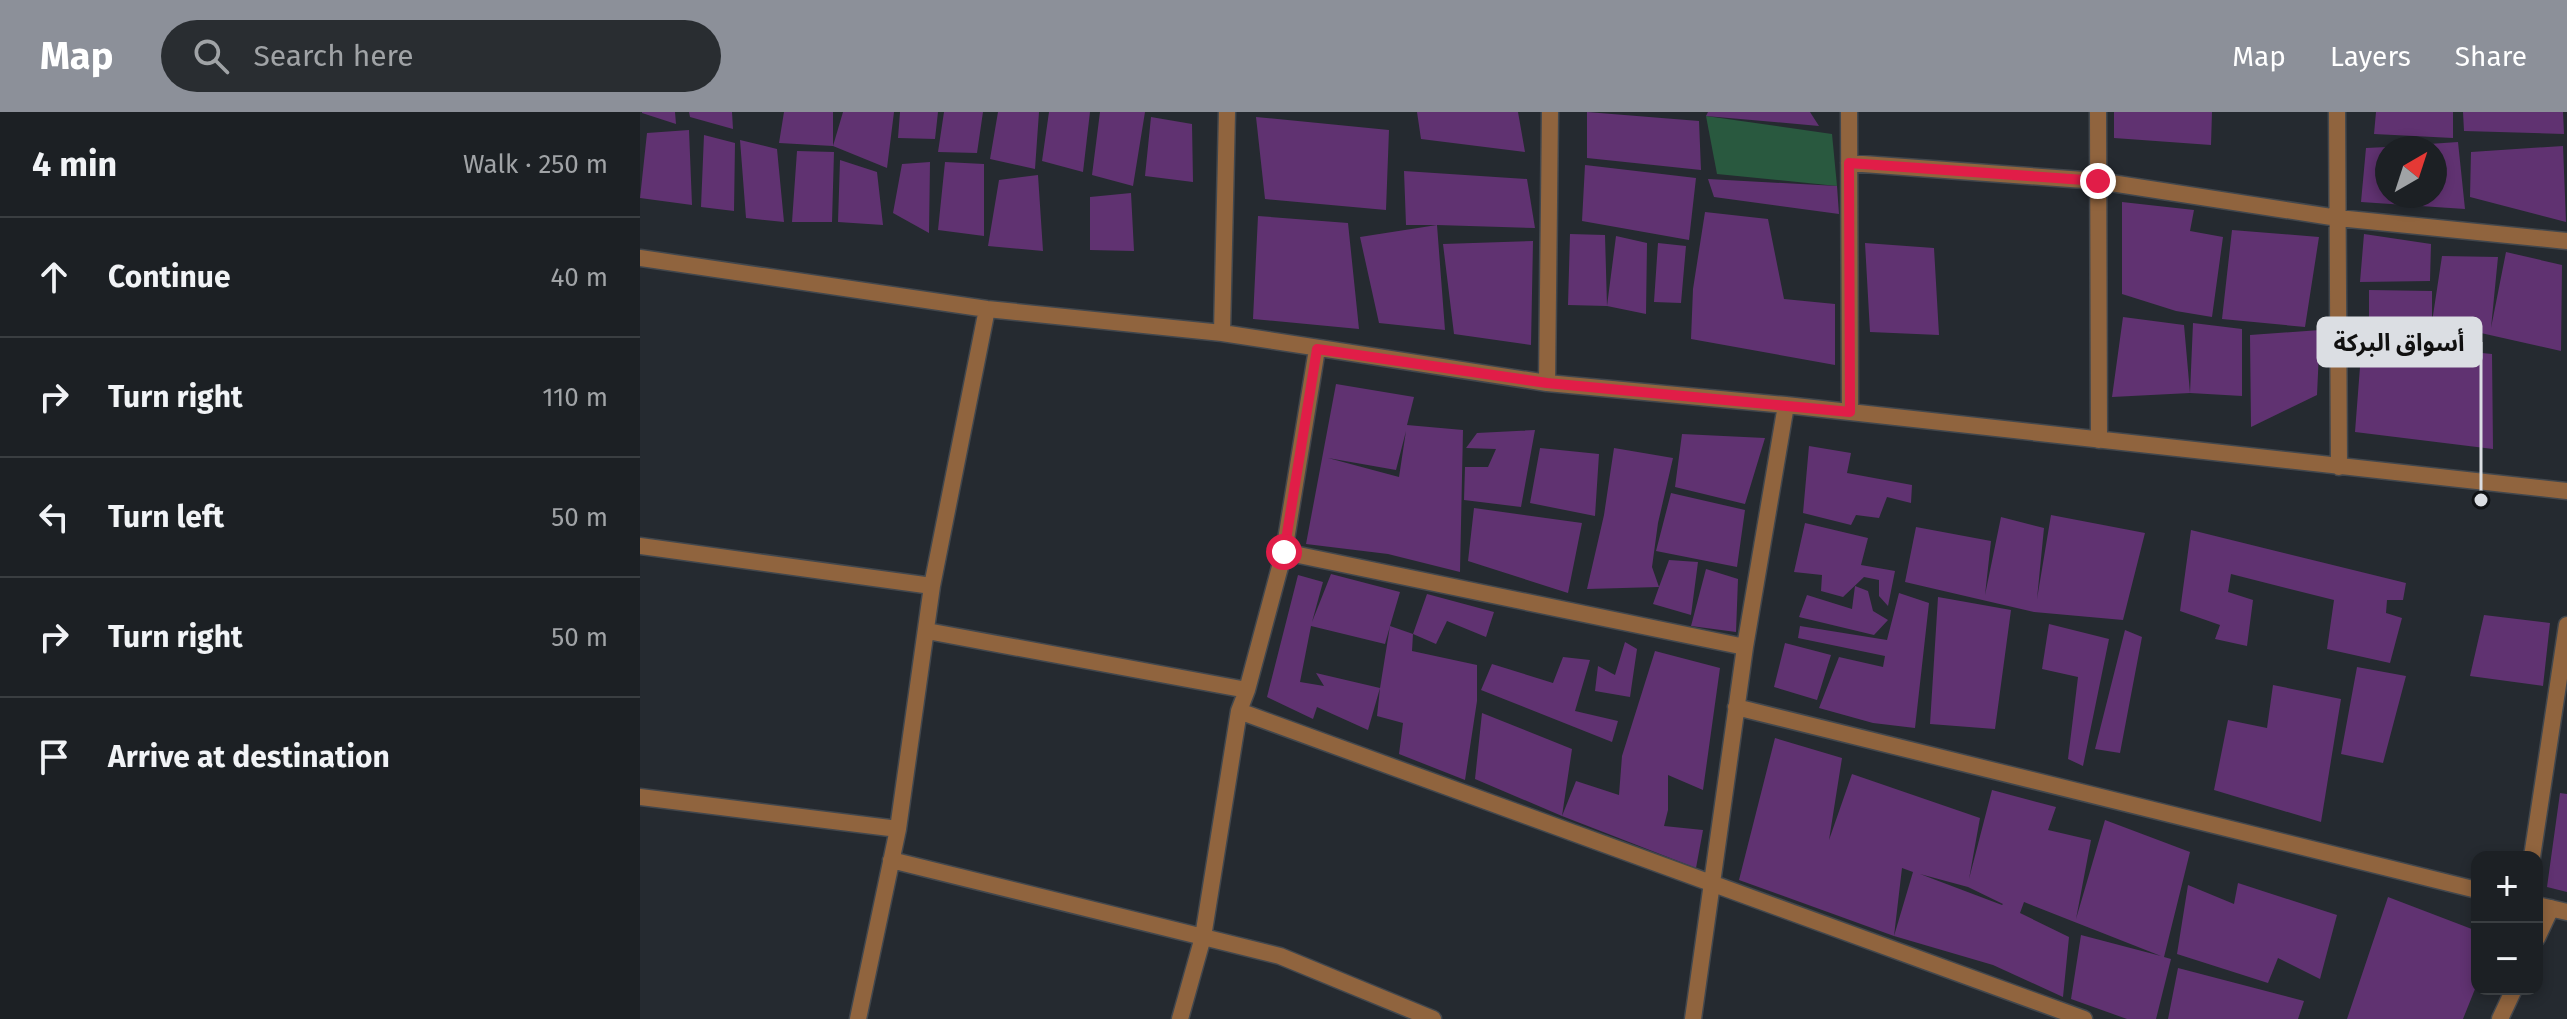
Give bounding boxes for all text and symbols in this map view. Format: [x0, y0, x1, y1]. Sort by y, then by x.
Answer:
search box [161, 20, 721, 92]
text: Map [40, 33, 113, 79]
icon: search [189, 34, 233, 78]
text: Search here [253, 38, 414, 74]
text: Map [2232, 40, 2286, 73]
text: Layers [2330, 40, 2411, 73]
text: Share [2455, 40, 2527, 73]
north arrow [2375, 136, 2447, 208]
text: 4 min [32, 144, 117, 185]
text: Walk · 250 m [463, 149, 608, 180]
route end [2080, 163, 2116, 199]
icon: ahead [32, 255, 76, 299]
text: Continue [108, 259, 231, 295]
text: 40 m [550, 262, 608, 293]
callout: أسواق البركة [2318, 318, 2481, 366]
text: أسواق البركة [2333, 328, 2465, 357]
icon: right [32, 375, 76, 419]
text: Turn right [108, 379, 243, 415]
text: 110 m [542, 382, 608, 413]
icon: left [32, 495, 76, 539]
text: Turn left [108, 499, 224, 535]
text: 50 m [551, 502, 608, 533]
route start [1266, 534, 1302, 570]
icon: right [32, 615, 76, 659]
text: Turn right [108, 619, 243, 655]
text: 50 m [551, 622, 608, 653]
icon: arrive [32, 735, 76, 779]
text: Arrive at destination [108, 739, 390, 775]
map controls [2471, 851, 2543, 995]
button: + [2471, 851, 2543, 923]
button: − [2471, 923, 2543, 995]

